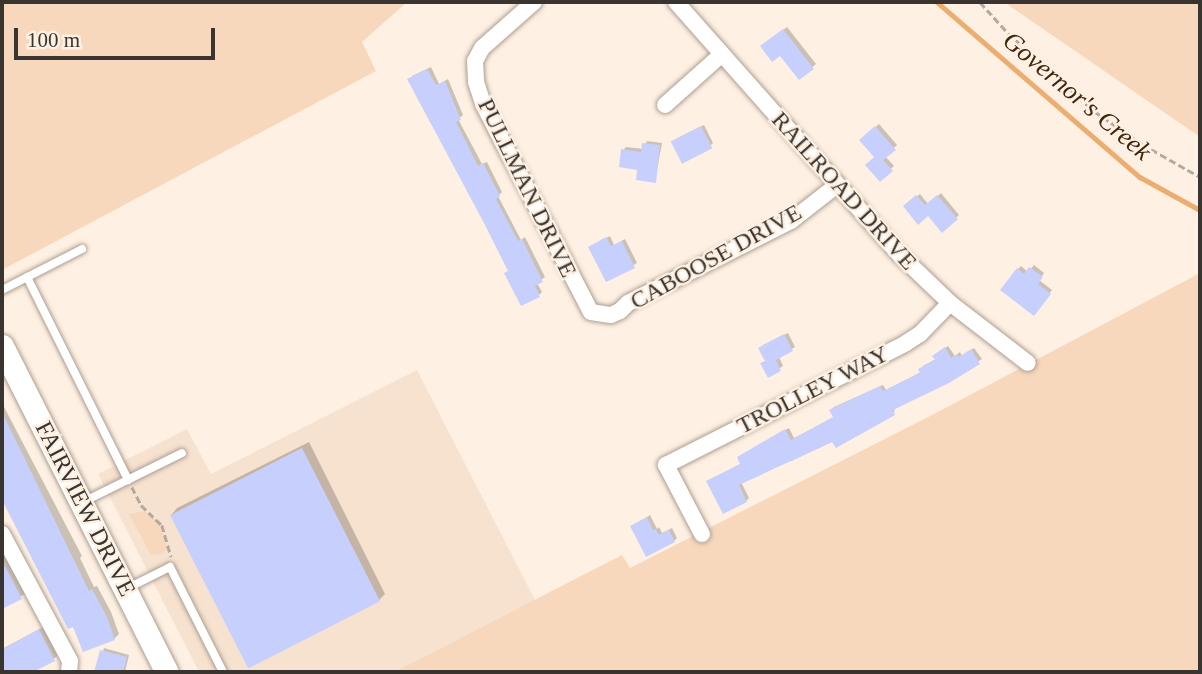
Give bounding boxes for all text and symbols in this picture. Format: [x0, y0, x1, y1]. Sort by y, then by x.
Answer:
scale bar [18, 14, 219, 58]
water label: Governor's Creek [996, 25, 1158, 167]
text: 100 m [27, 28, 80, 52]
street label: PULLMAN DRIVE [471, 94, 583, 282]
street label: RAILROAD DRIVE [765, 106, 923, 276]
street label: CABOOSE DRIVE [625, 198, 807, 316]
street label: TROLLEY WAY [732, 339, 894, 441]
street label: FAIRVIEW DRIVE [28, 417, 142, 601]

